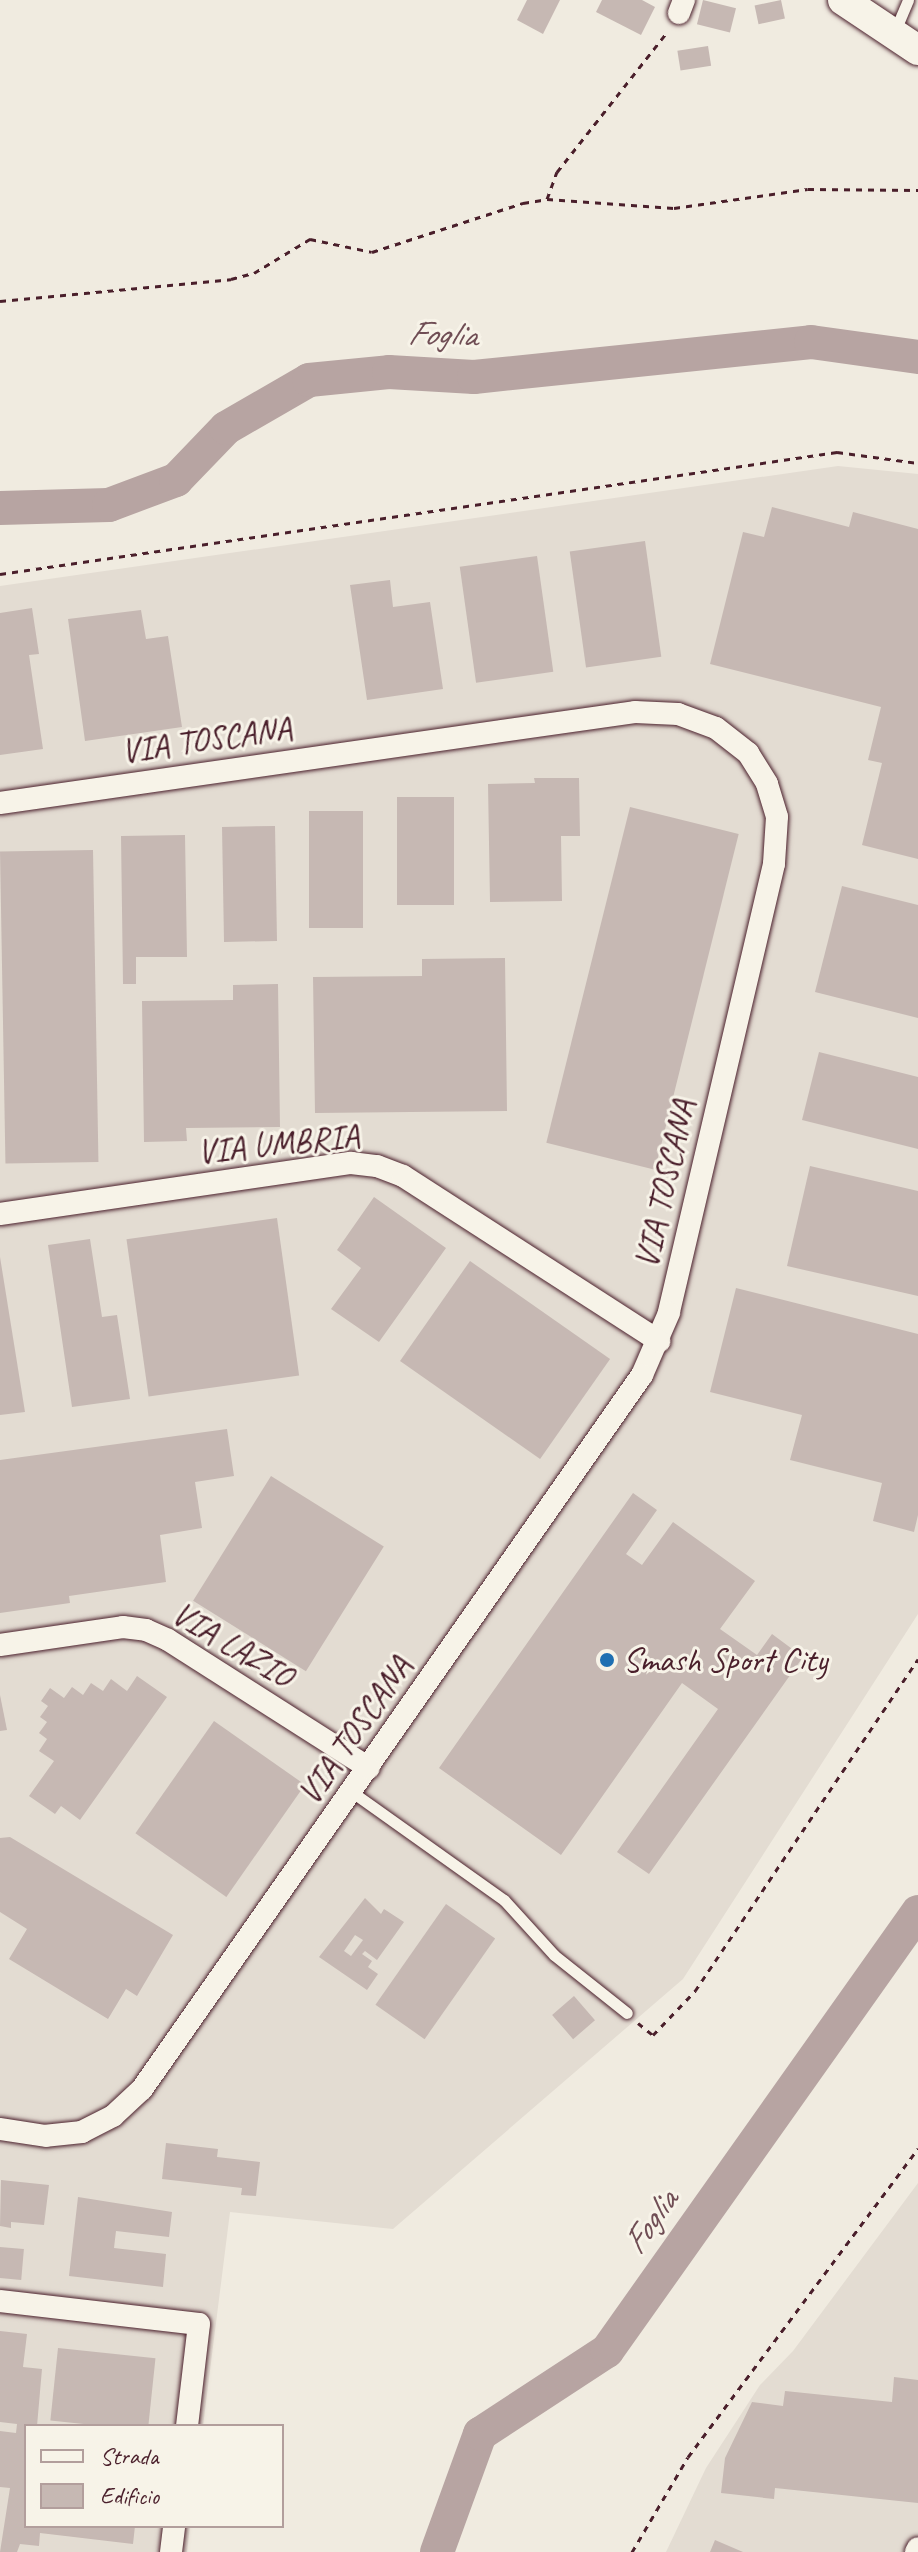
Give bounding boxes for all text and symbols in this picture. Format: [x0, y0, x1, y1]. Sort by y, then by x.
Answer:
water label: Foglia [407, 311, 477, 357]
street label: VIA TOSCANA [117, 707, 295, 771]
street label: VIA TOSCANA [624, 1094, 704, 1274]
street label: VIA UMBRIA [196, 1114, 360, 1172]
street label: VIA LAZIO [165, 1592, 301, 1696]
place label: Smash Sport City [623, 1640, 827, 1680]
street label: VIA TOSCANA [287, 1647, 421, 1813]
marker: Smash Sport City [598, 1651, 616, 1669]
water label: Foglia [613, 2181, 687, 2263]
legend [24, 2424, 284, 2528]
text: Strada [100, 2441, 158, 2471]
text: Edificio [100, 2481, 159, 2511]

